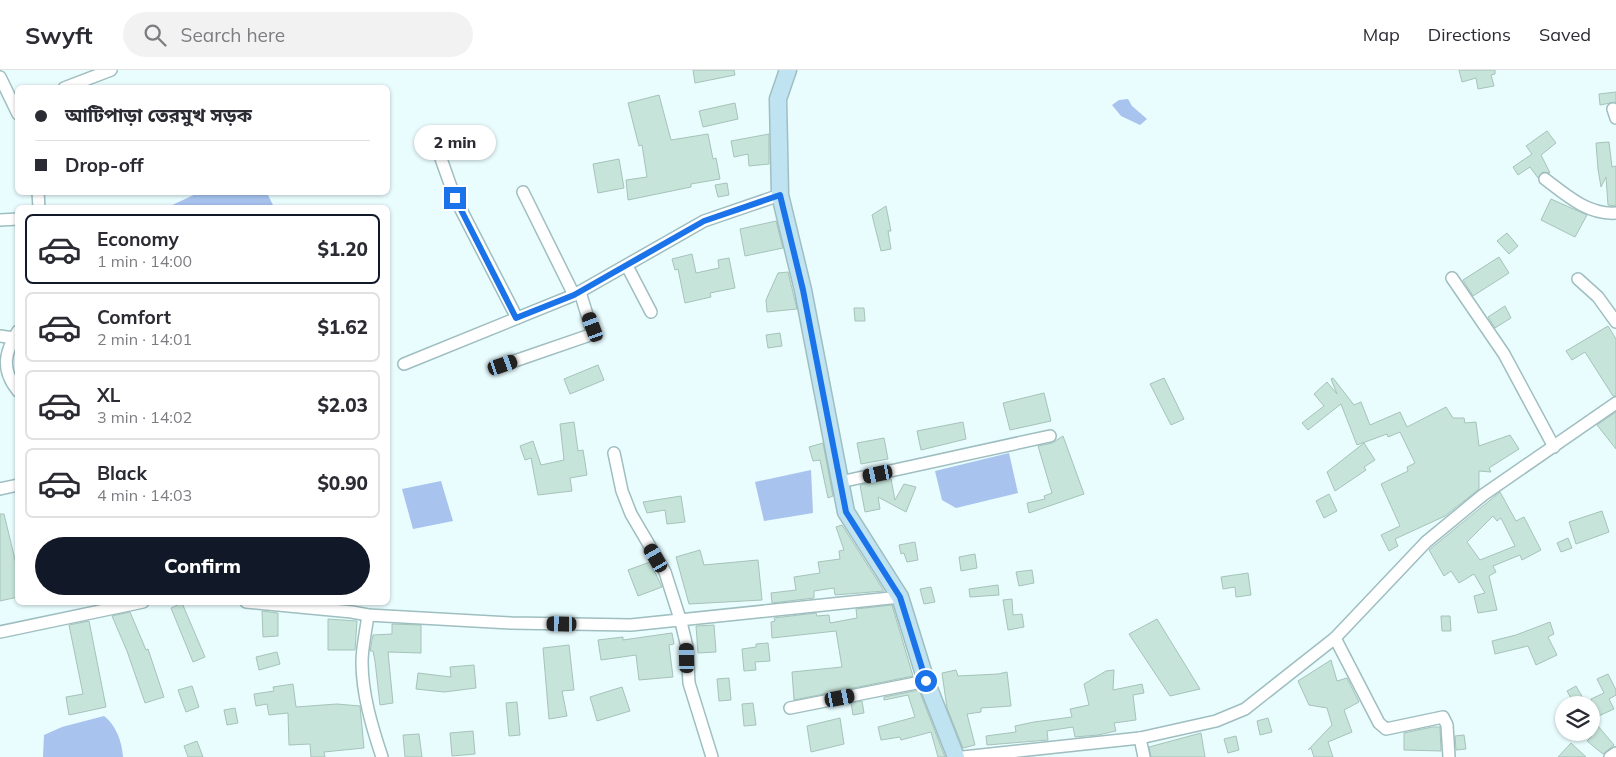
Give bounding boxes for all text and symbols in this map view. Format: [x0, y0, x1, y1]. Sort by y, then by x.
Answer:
search box [123, 12, 473, 57]
text: Swyft [25, 20, 93, 50]
icon: search [141, 21, 169, 49]
text: Search here [181, 23, 285, 47]
text: Map [1363, 23, 1400, 46]
text: Directions [1428, 23, 1511, 46]
text: Saved [1539, 23, 1591, 46]
text: আটিপাড়া তেরমুখ সড়ক [65, 103, 252, 127]
callout: 2 min [414, 126, 496, 160]
text: 2 min [434, 132, 476, 152]
text: Drop-off [65, 153, 143, 177]
route end [444, 187, 466, 209]
icon: car [37, 227, 82, 272]
text: Economy [97, 227, 179, 251]
text: $1.20 [317, 237, 368, 261]
text: 1 min · 14:00 [97, 251, 192, 271]
icon: car [37, 305, 82, 350]
text: Comfort [97, 305, 171, 329]
car [580, 310, 605, 344]
text: $1.62 [317, 315, 368, 339]
text: 2 min · 14:01 [97, 329, 192, 349]
car [486, 353, 519, 377]
icon: car [37, 383, 82, 428]
text: XL [97, 383, 120, 407]
text: $2.03 [317, 393, 368, 417]
text: 3 min · 14:02 [97, 407, 192, 427]
icon: car [37, 461, 82, 506]
text: Black [97, 461, 147, 485]
car [861, 464, 894, 484]
text: $0.90 [317, 471, 368, 495]
text: 4 min · 14:03 [97, 485, 192, 505]
button: Confirm [35, 537, 370, 595]
car [642, 541, 669, 575]
car [546, 616, 577, 632]
car [679, 643, 694, 673]
route start [915, 670, 937, 692]
car [823, 688, 856, 708]
map controls [1555, 696, 1600, 741]
button: layers [1555, 696, 1600, 741]

